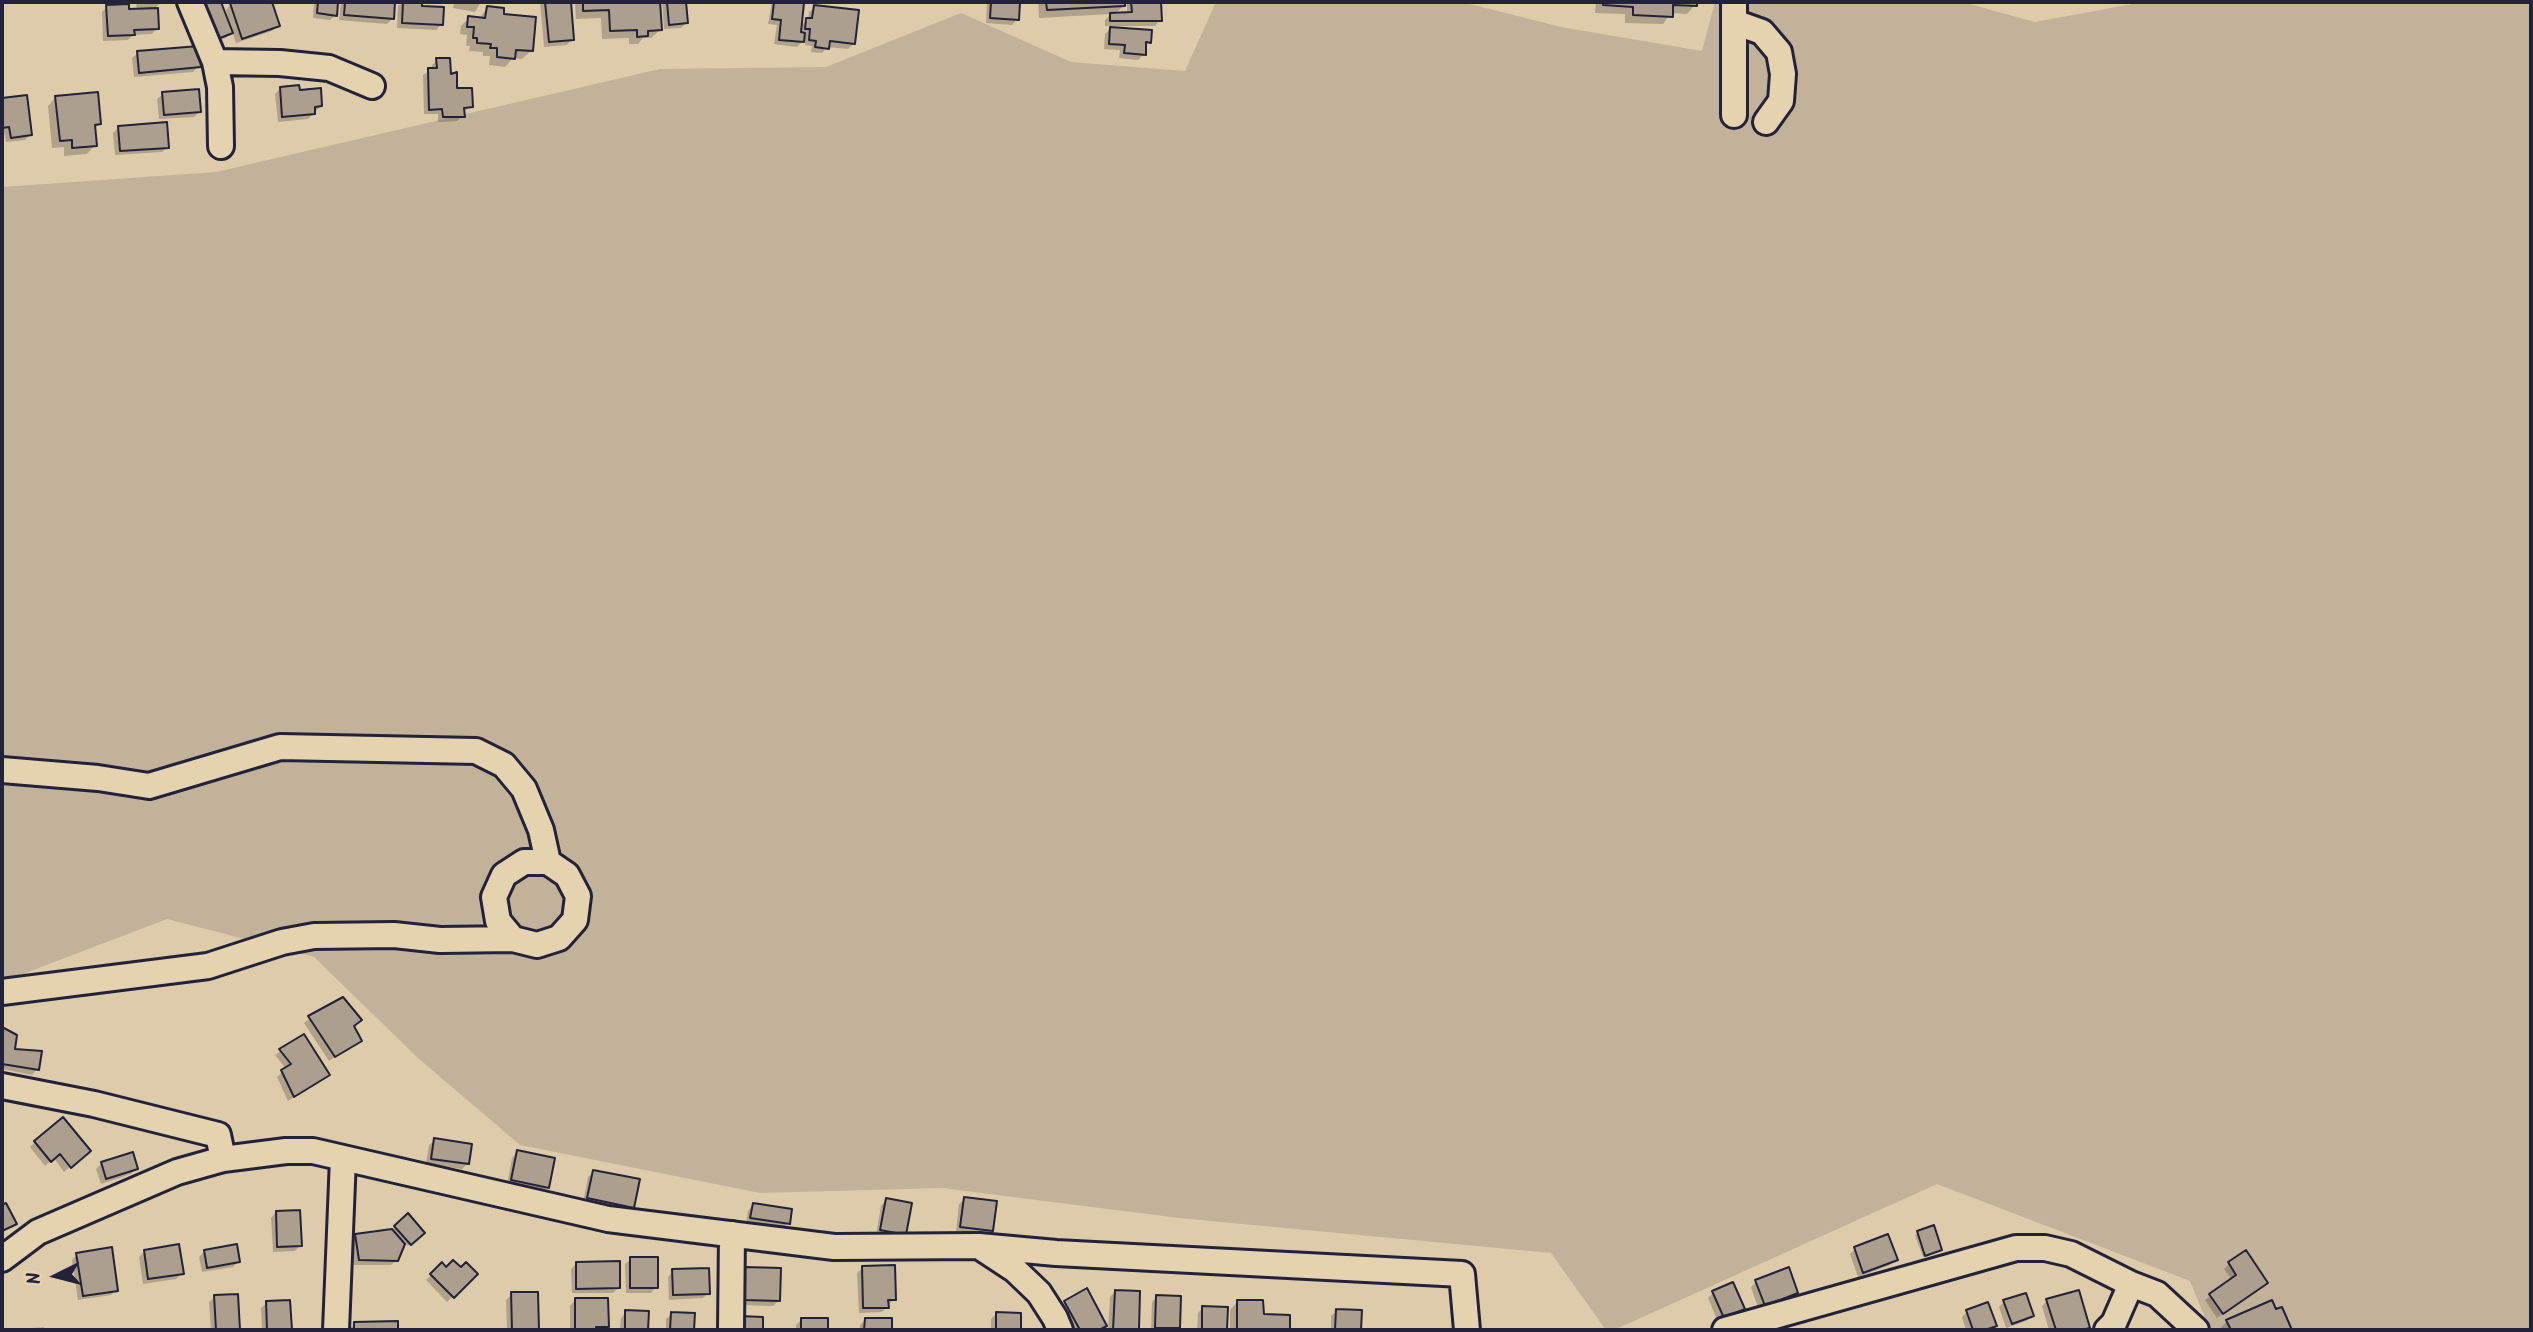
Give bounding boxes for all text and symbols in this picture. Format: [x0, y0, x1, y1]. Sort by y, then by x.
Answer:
north arrow [21, 1241, 91, 1311]
text: N [20, 1271, 51, 1286]

